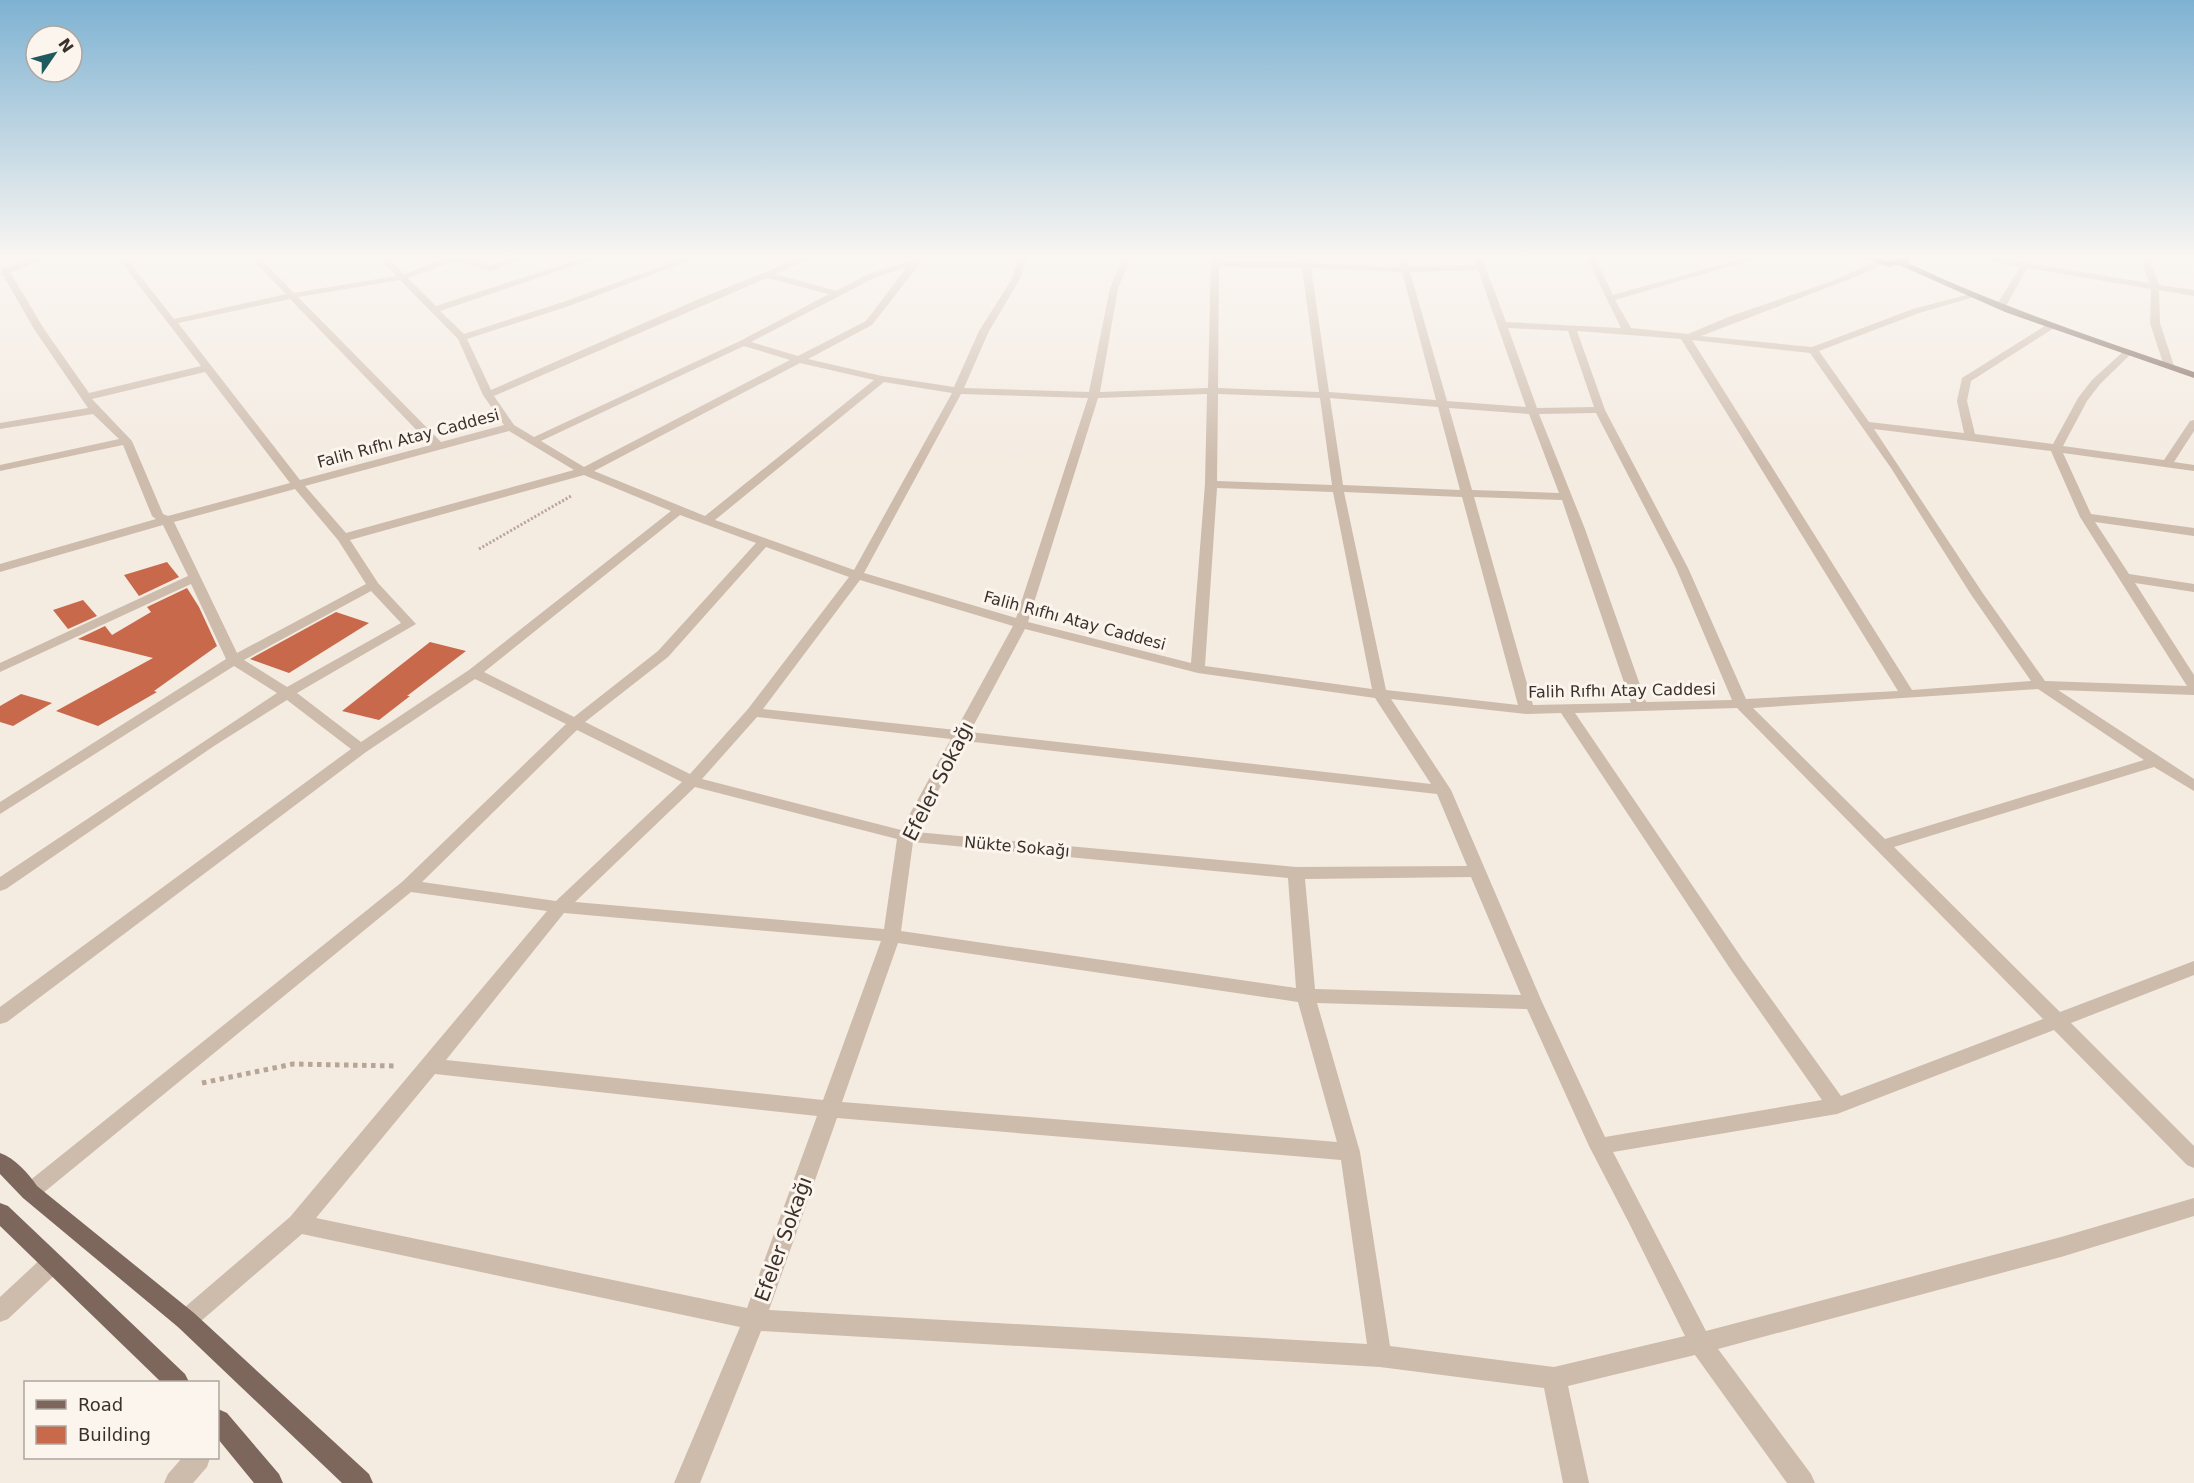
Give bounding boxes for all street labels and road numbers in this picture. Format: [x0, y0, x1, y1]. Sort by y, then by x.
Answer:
street label: Falih Rıfhı Atay Caddesi [315, 405, 501, 472]
street label: Falih Rıfhı Atay Caddesi [982, 587, 1168, 654]
street label: Falih Rıfhı Atay Caddesi [1528, 679, 1716, 702]
street label: Efeler Sokağı [898, 717, 978, 845]
street label: Nükte Sokağı [963, 832, 1071, 861]
street label: Efeler Sokağı [749, 1173, 817, 1305]

